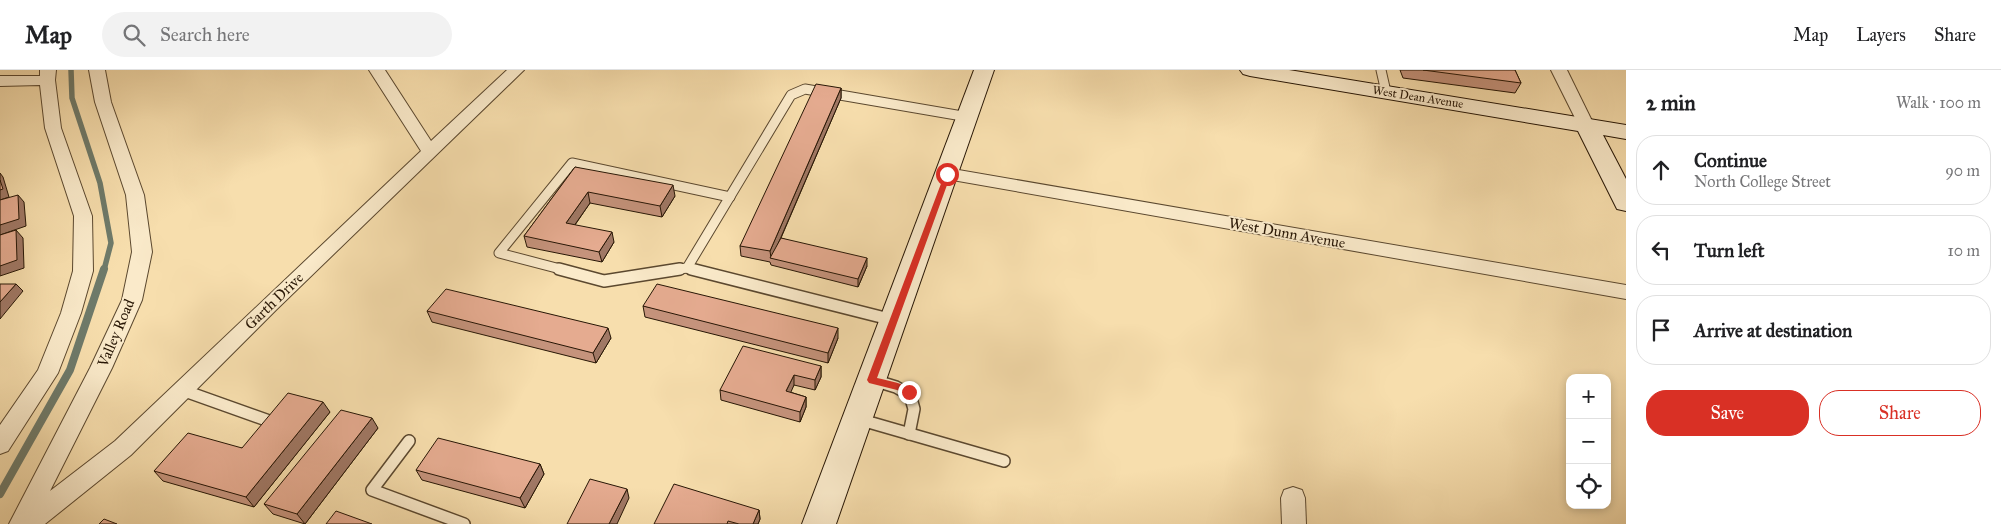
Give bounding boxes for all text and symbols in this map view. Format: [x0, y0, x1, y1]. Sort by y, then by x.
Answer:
search box [102, 12, 452, 57]
text: Map [25, 20, 72, 50]
icon: search [120, 21, 148, 49]
text: Search here [160, 23, 250, 46]
text: Map [1793, 24, 1828, 46]
text: Layers [1856, 24, 1906, 46]
text: Share [1934, 24, 1976, 46]
street label: West Dean Avenue [1372, 83, 1464, 111]
text: 2 min [1646, 90, 1696, 116]
text: Walk · 100 m [1896, 93, 1981, 112]
text: Continue [1694, 149, 1767, 172]
icon: ahead [1647, 156, 1675, 184]
text: 90 m [1945, 161, 1980, 180]
route start [936, 163, 959, 186]
text: North College Street [1694, 172, 1831, 191]
street label: West Dunn Avenue [1227, 214, 1347, 252]
icon: left [1647, 236, 1675, 264]
text: Turn left [1694, 239, 1764, 262]
text: 10 m [1948, 241, 1980, 260]
street label: Garth Drive [241, 269, 307, 333]
street label: Valley Road [93, 296, 139, 371]
icon: arrive [1647, 316, 1675, 344]
text: Arrive at destination [1694, 319, 1852, 342]
map controls [1566, 374, 1611, 509]
button: + [1566, 374, 1611, 419]
route end [898, 381, 921, 404]
button: Save [1646, 390, 1809, 436]
button: Share [1819, 390, 1981, 436]
button: − [1566, 419, 1611, 464]
button: locate [1566, 464, 1611, 509]

